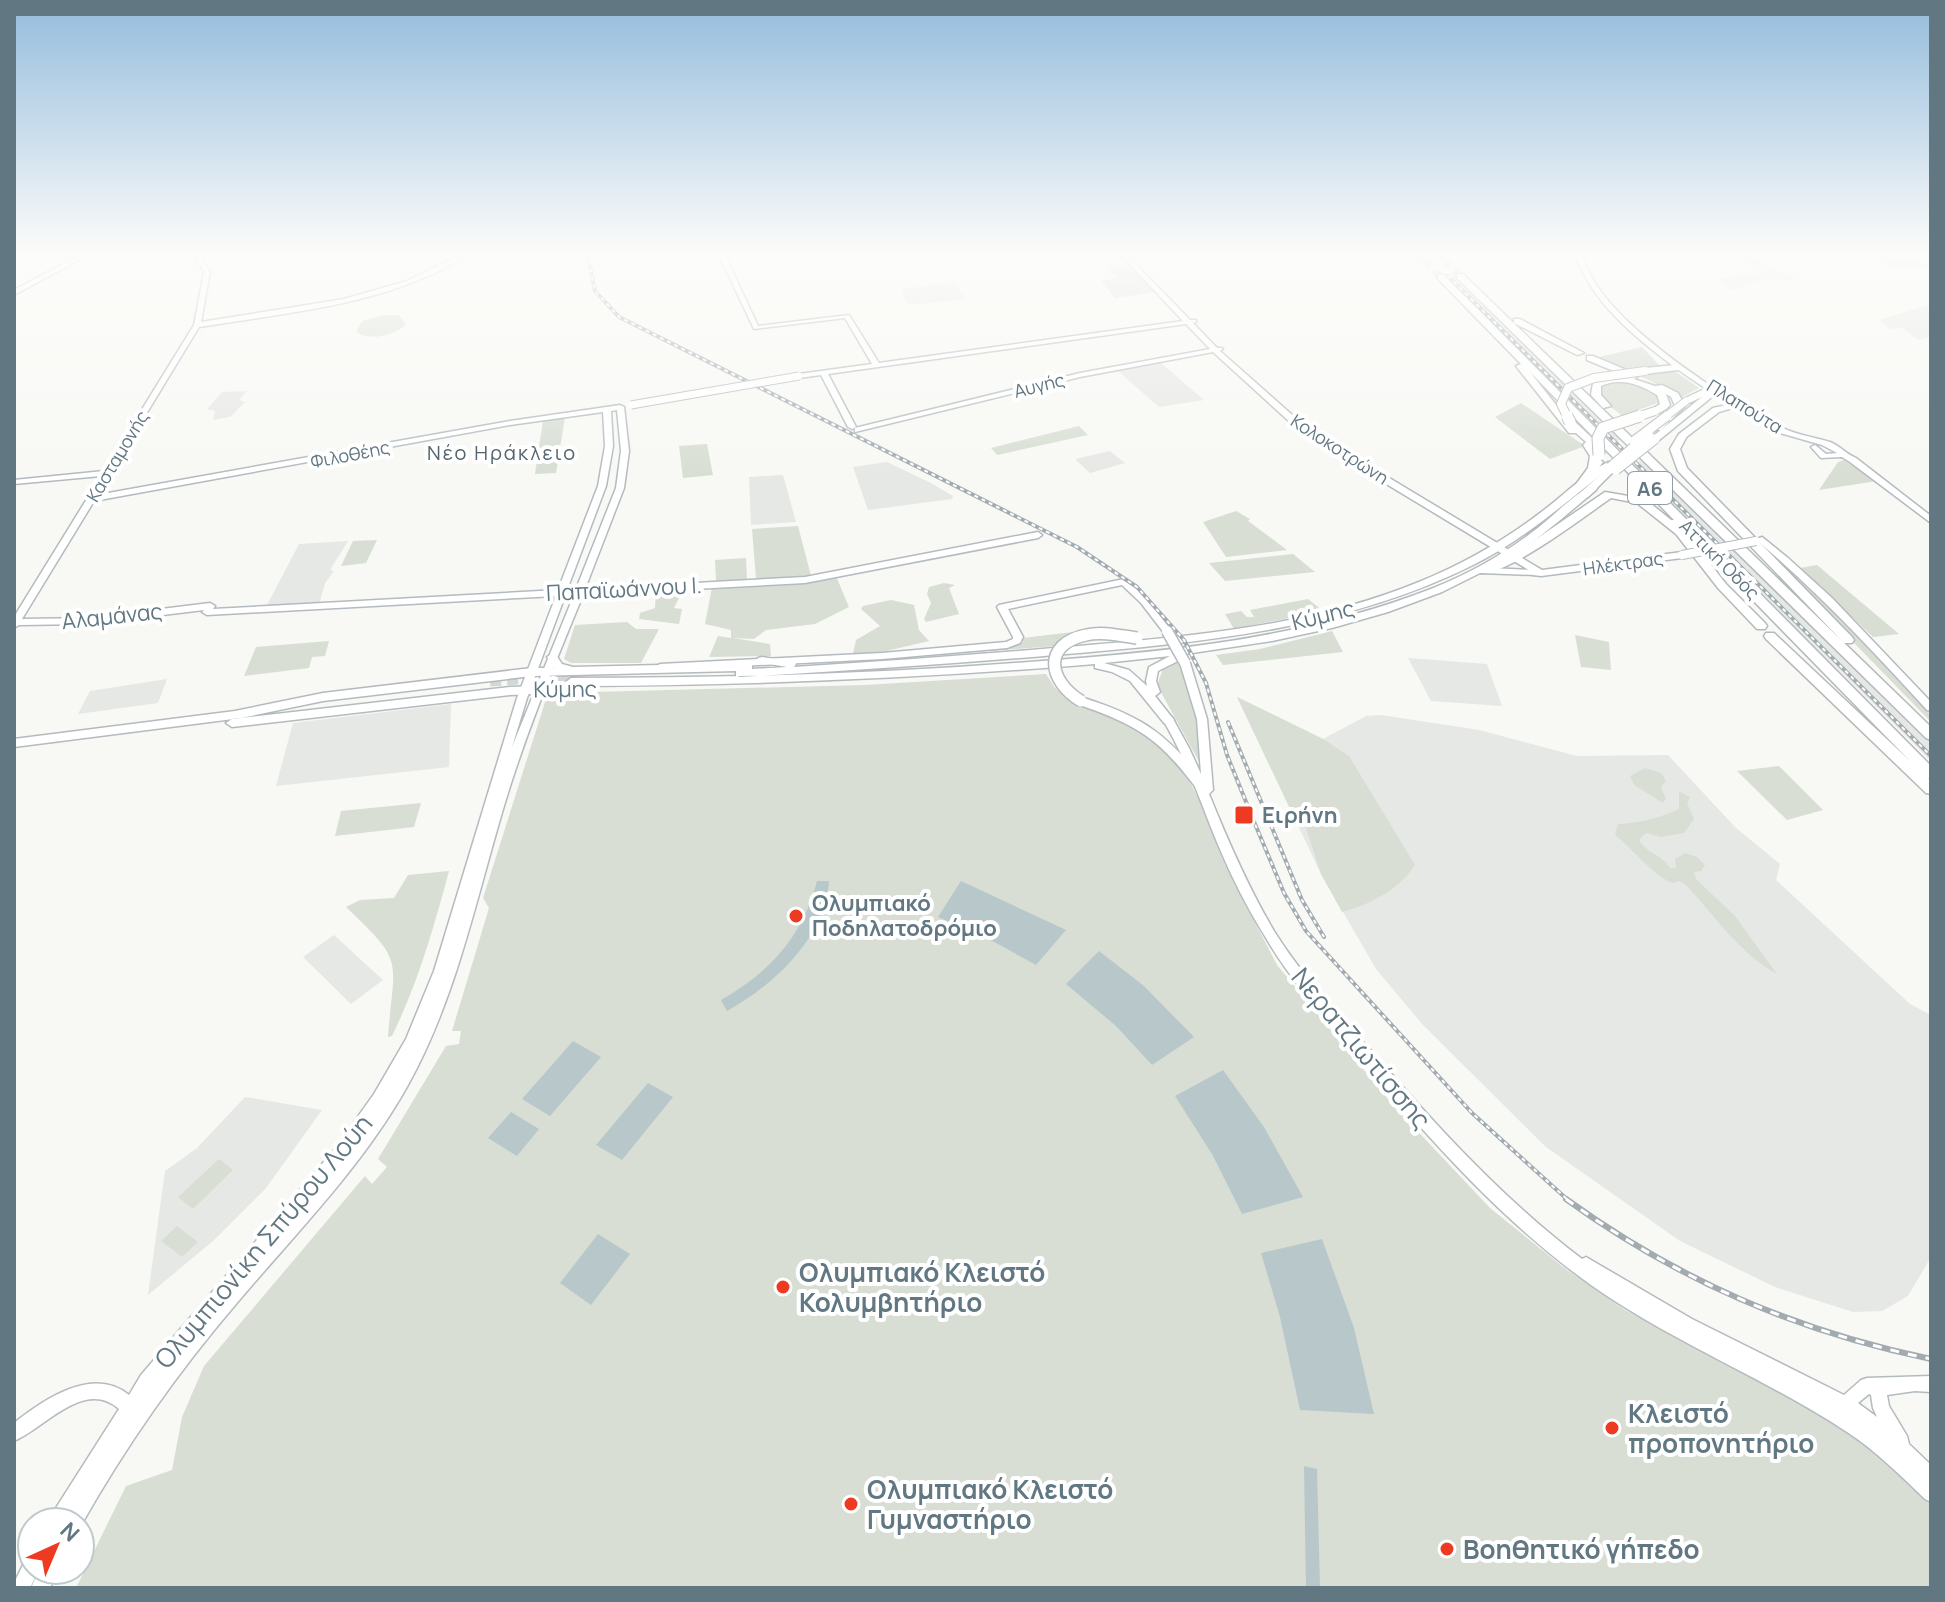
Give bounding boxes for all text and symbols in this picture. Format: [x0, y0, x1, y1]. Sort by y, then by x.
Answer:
street label: Αυγής [1011, 367, 1067, 403]
street label: Πλαπούτα [1703, 373, 1787, 439]
street label: Κασταμονής [80, 406, 154, 506]
street label: Κολοκοτρώνη [1286, 408, 1394, 490]
street label: Φιλοθέης [308, 435, 392, 473]
district label: Νέο Ηράκλειο [427, 439, 577, 466]
road number: Α6 [1628, 472, 1672, 504]
street label: Αττική Οδός [1675, 514, 1765, 604]
street label: Ηλέκτρας [1581, 545, 1665, 581]
street label: Παπαϊωάννου Ι. [545, 570, 703, 608]
street label: Κύμης [1289, 593, 1357, 637]
street label: Αλαμάνας [60, 596, 164, 636]
street label: Κύμης [533, 673, 597, 705]
place label: Ειρήνη [1262, 800, 1337, 830]
marker: Ειρήνη [1233, 804, 1255, 826]
place label: Ολυμπιακό Ποδηλατοδρόμιο [812, 888, 997, 943]
marker: Ολυμπιακό Ποδηλατοδρόμιο [787, 907, 805, 925]
street label: Νερατζιωτίσσης [1284, 960, 1440, 1136]
street label: Ολυμπιονίκη Σπύρου Λούη [146, 1106, 380, 1376]
place label: Ολυμπιακό Κλειστό Κολυμβητήριο [799, 1254, 1045, 1320]
marker: Ολυμπιακό Κλειστό Κολυμβητήριο [774, 1278, 792, 1296]
place label: Κλειστό προπονητήριο [1628, 1395, 1814, 1461]
marker: Κλειστό προπονητήριο [1603, 1419, 1621, 1437]
place label: Ολυμπιακό Κλειστό Γυμναστήριο [867, 1471, 1113, 1537]
marker: Ολυμπιακό Κλειστό Γυμναστήριο [842, 1495, 860, 1513]
north arrow [16, 1506, 96, 1586]
text: N [54, 1515, 86, 1548]
place label: Βοηθητικό γήπεδο [1463, 1531, 1700, 1567]
marker: Βοηθητικό γήπεδο [1438, 1540, 1456, 1558]

